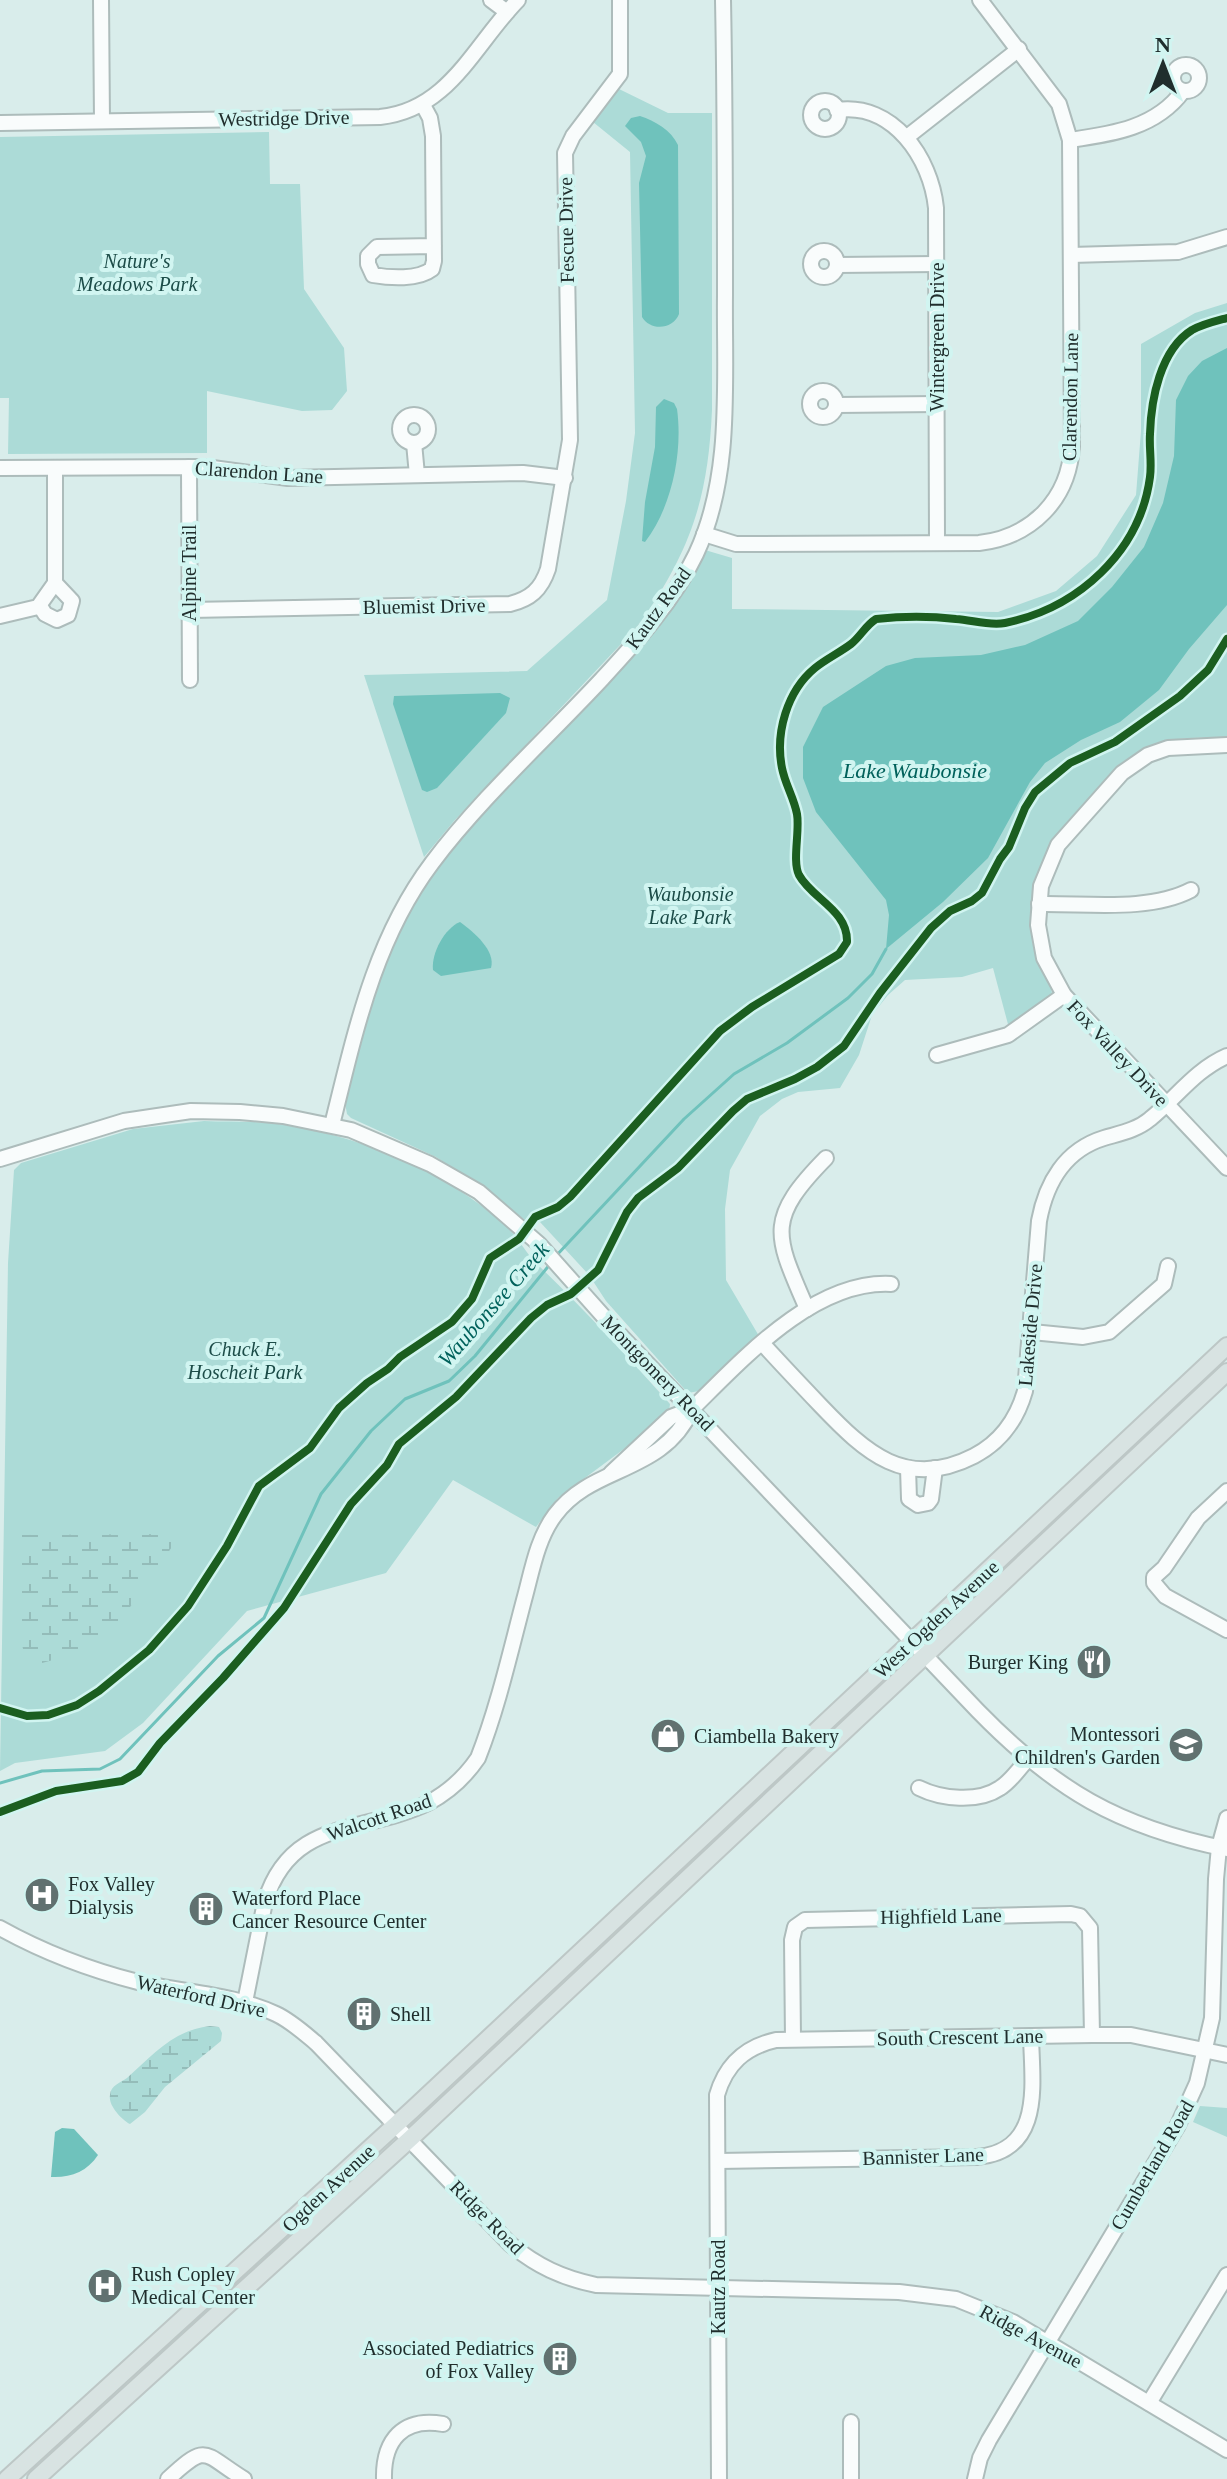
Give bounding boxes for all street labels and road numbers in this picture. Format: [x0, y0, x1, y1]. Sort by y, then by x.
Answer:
street label: Westridge Drive [218, 106, 350, 131]
street label: Fescue Drive [554, 177, 578, 283]
street label: Wintergreen Drive [926, 262, 949, 412]
street label: Clarendon Lane [1058, 333, 1082, 461]
street label: Clarendon Lane [194, 457, 324, 487]
street label: Alpine Trail [178, 524, 201, 622]
street label: Kautz Road [621, 563, 695, 653]
street label: Bluemist Drive [362, 594, 486, 618]
street label: Fox Valley Drive [1062, 995, 1173, 1112]
street label: Lakeside Drive [1014, 1263, 1046, 1387]
street label: Montgomery Road [597, 1311, 719, 1436]
street label: West Ogden Avenue [869, 1555, 1004, 1683]
street label: Walcott Road [324, 1789, 434, 1845]
street label: Highfield Lane [880, 1904, 1002, 1929]
street label: Waterford Drive [135, 1971, 267, 2021]
street label: South Crescent Lane [877, 2025, 1044, 2049]
street label: Cumberland Road [1106, 2096, 1198, 2234]
street label: Ogden Avenue [277, 2140, 379, 2237]
street label: Bannister Lane [862, 2143, 984, 2169]
street label: Ridge Road [445, 2176, 528, 2259]
street label: Kautz Road [707, 2240, 729, 2334]
street label: Ridge Avenue [976, 2300, 1086, 2373]

